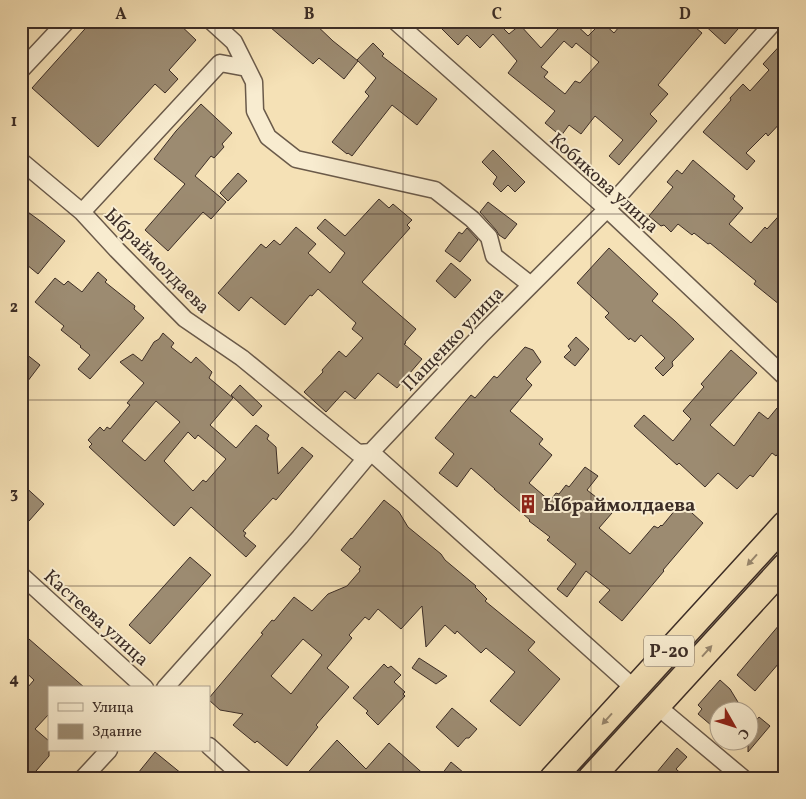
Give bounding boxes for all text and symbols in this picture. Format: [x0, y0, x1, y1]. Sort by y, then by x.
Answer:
text: A [115, 4, 127, 26]
text: B [304, 4, 315, 26]
text: C [492, 4, 502, 26]
text: D [679, 4, 691, 26]
text: 1 [11, 111, 17, 133]
street label: Кобикова улица [543, 127, 664, 240]
street label: Ыбраймолдаева [98, 203, 215, 320]
street label: Пащенко улица [397, 281, 510, 398]
text: 2 [10, 297, 18, 319]
text: 3 [10, 483, 18, 505]
building icon: Ыбраймолдаева [517, 493, 539, 515]
place label: Ыбраймолдаева [543, 493, 695, 519]
one-way arrow [746, 554, 758, 566]
street label: Кастеева улица [37, 564, 154, 673]
road number: Р-20 [644, 636, 694, 666]
one-way arrow [701, 646, 713, 658]
text: 4 [9, 669, 19, 691]
legend [48, 686, 210, 752]
text: Улица [92, 698, 134, 719]
north arrow [708, 702, 758, 752]
one-way arrow [601, 712, 613, 724]
text: Здание [92, 722, 142, 743]
text: С [733, 724, 753, 743]

